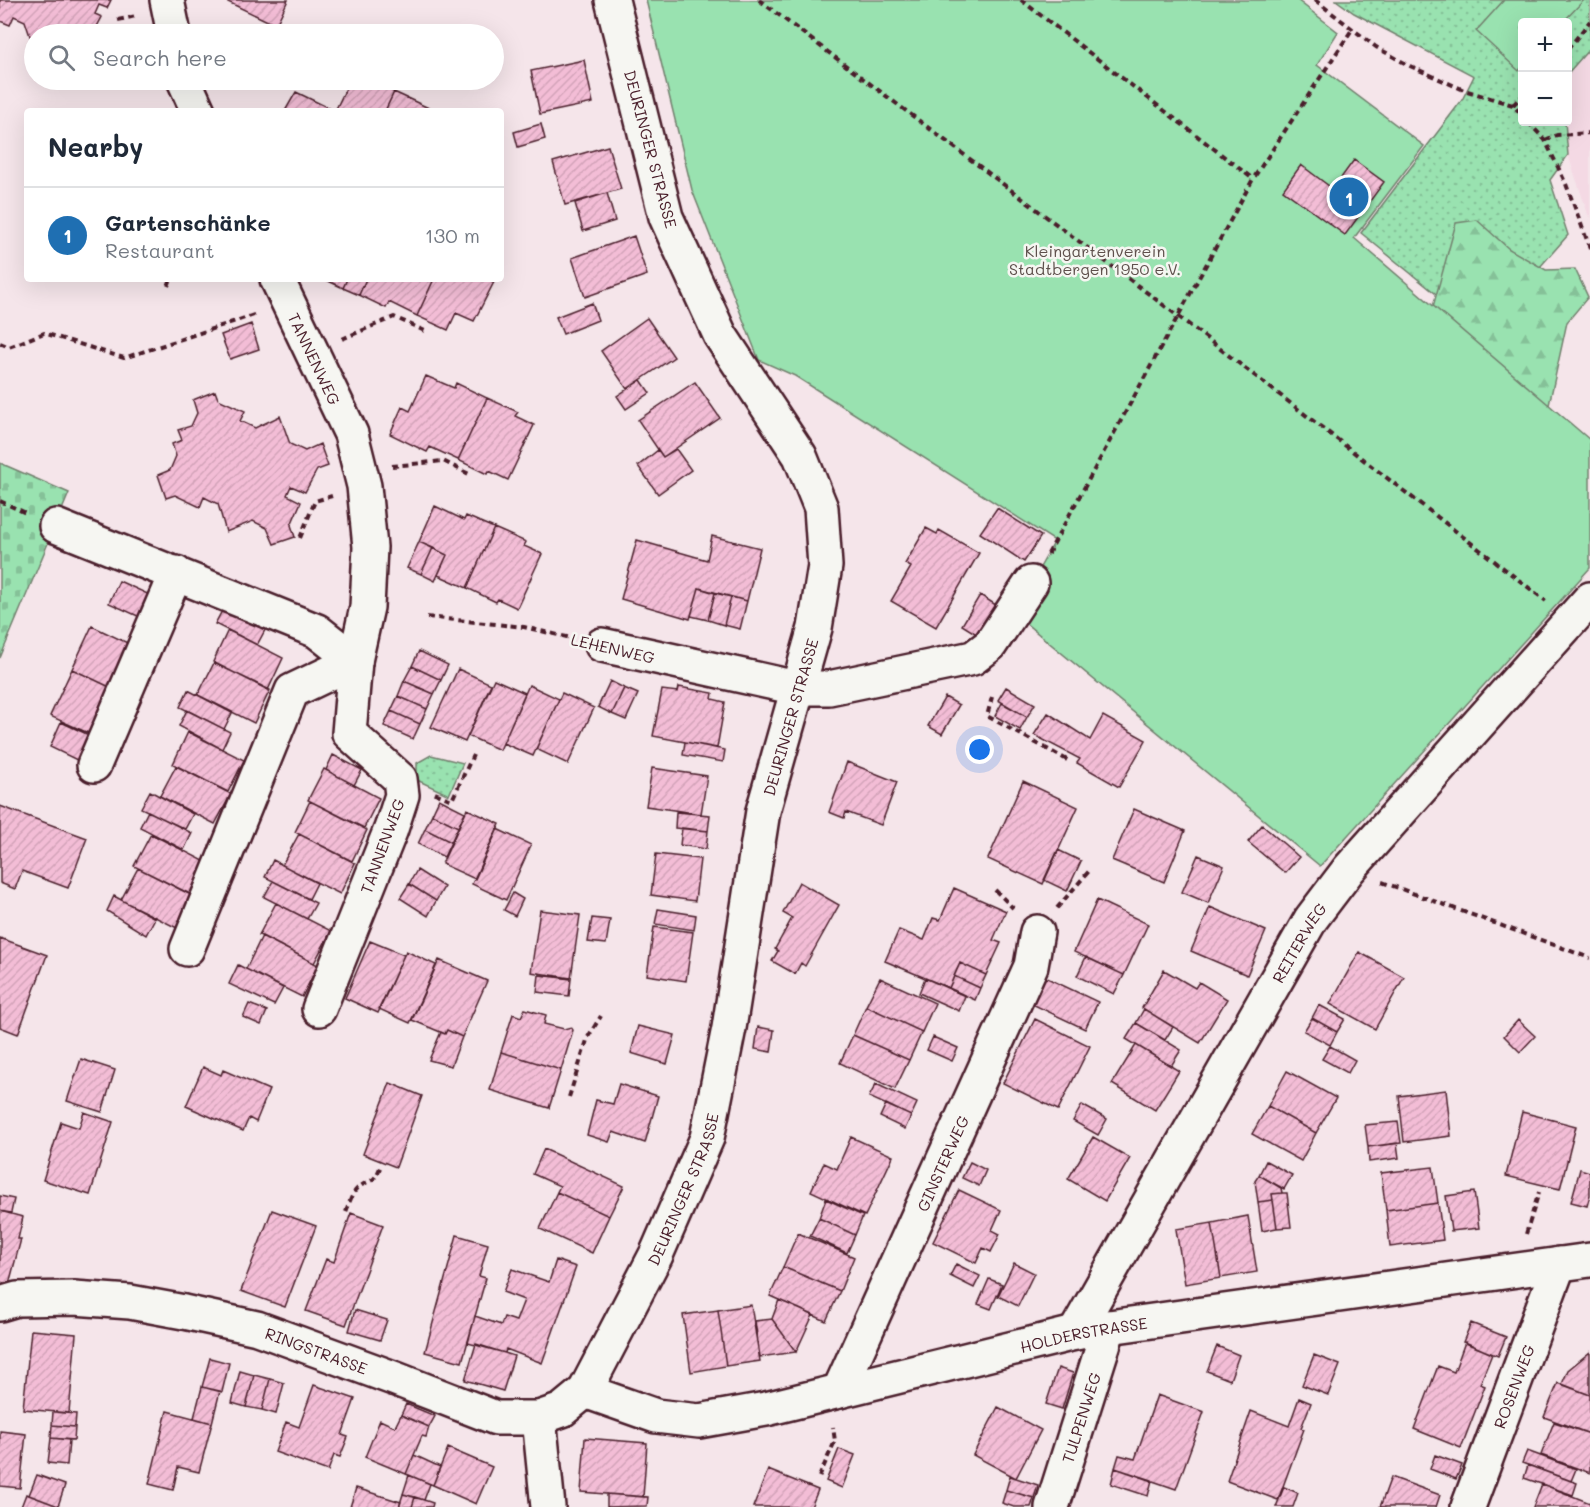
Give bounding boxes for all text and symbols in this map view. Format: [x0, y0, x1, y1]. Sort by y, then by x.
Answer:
map controls [1518, 18, 1572, 126]
button: + [1518, 18, 1572, 72]
search box [24, 24, 504, 90]
icon: search [45, 41, 78, 74]
text: Search here [93, 43, 227, 72]
street label: DEURINGER STRASSE [620, 68, 682, 230]
button: − [1518, 72, 1572, 126]
text: Nearby [48, 130, 143, 164]
pin: 1 [1330, 174, 1368, 220]
text: Gartenschänke [105, 208, 271, 237]
text: 1 [63, 222, 72, 248]
text: 130 m [425, 222, 480, 248]
text: Restaurant [105, 237, 215, 263]
park label: Kleingartenverein Stadtbergen 1950 e.V. [1009, 240, 1181, 279]
street label: TANNENWEG [284, 309, 346, 408]
street label: LEHENWEG [569, 628, 657, 668]
street label: DEURINGER STRASSE [757, 636, 822, 798]
your location [965, 735, 994, 764]
street label: TANNENWEG [355, 795, 409, 896]
street label: REITERWEG [1266, 898, 1331, 986]
street label: DEURINGER STRASSE [642, 1111, 722, 1269]
street label: GINSTERWEG [911, 1112, 973, 1214]
street label: HOLDERSTRASSE [1018, 1311, 1148, 1357]
street label: RINGSTRASSE [263, 1322, 371, 1378]
street label: ROSENWEG [1488, 1341, 1539, 1431]
street label: TULPENWEG [1056, 1369, 1105, 1465]

